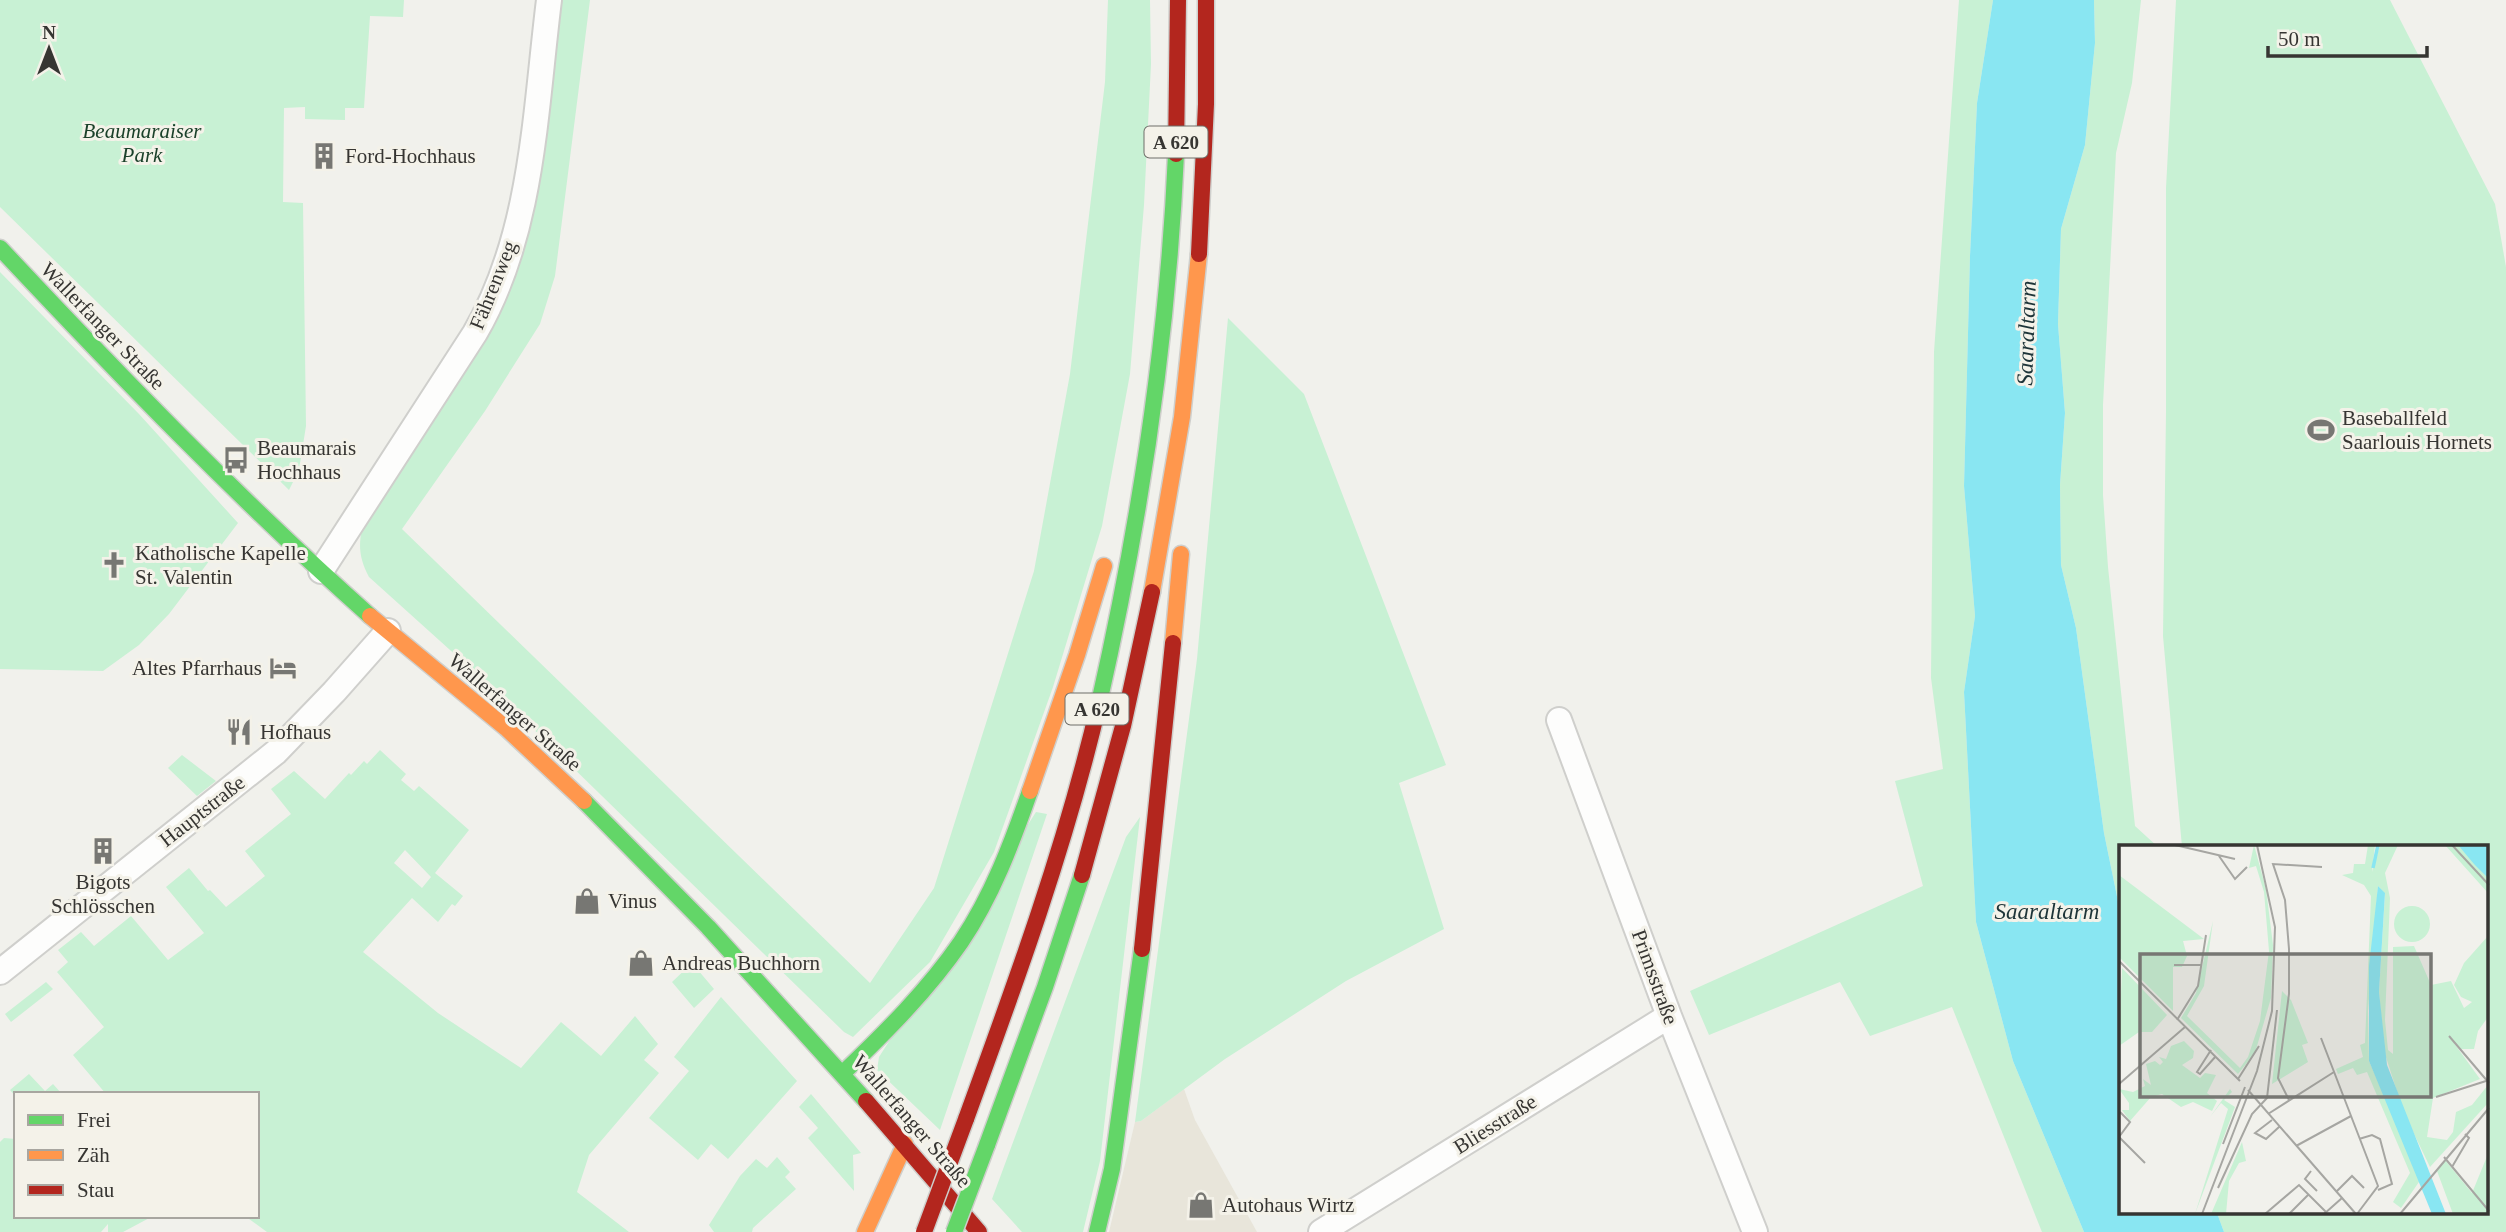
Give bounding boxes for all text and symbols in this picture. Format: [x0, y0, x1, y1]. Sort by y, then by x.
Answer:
north arrow [14, 14, 84, 84]
scale bar [2268, 14, 2427, 58]
text: N [42, 22, 56, 43]
text: 50 m [2278, 27, 2321, 51]
park label: Beaumaraiser Park [83, 119, 202, 167]
road number: A 620 [1144, 126, 1208, 158]
building icon: Ford-Hochhaus [309, 141, 339, 171]
place label: Ford-Hochhaus [345, 144, 476, 168]
street label: Fährenweg [464, 237, 522, 333]
street label: Wallerfanger Straße [36, 257, 170, 395]
water label: Saaraltarm [2012, 280, 2041, 386]
place label: Baseballfeld Saarlouis Hornets [2342, 406, 2492, 454]
sports icon: Baseballfeld Saarlouis Hornets [2306, 415, 2336, 445]
place label: Beaumarais Hochhaus [257, 436, 356, 484]
bus stop icon: Beaumarais Hochhaus [221, 445, 251, 475]
place label: Katholische Kapelle St. Valentin [135, 541, 306, 589]
church icon: Katholische Kapelle St. Valentin [99, 550, 129, 580]
street label: Wallerfanger Straße [444, 648, 586, 776]
hotel icon: Altes Pfarrhaus [268, 653, 298, 683]
place label: Altes Pfarrhaus [132, 656, 262, 680]
road number: A 620 [1066, 694, 1128, 724]
restaurant icon: Hofhaus [224, 717, 254, 747]
place label: Hofhaus [260, 720, 331, 744]
street label: Hauptstraße [155, 770, 249, 852]
building icon: Bigots Schlösschen [88, 836, 118, 866]
inset map [2119, 845, 2488, 1214]
place label: Bigots Schlösschen [51, 870, 155, 918]
shop icon: Vinus [572, 886, 602, 916]
place label: Vinus [608, 889, 657, 913]
water label: Saaraltarm [1995, 899, 2099, 924]
street label: Primsstraße [1627, 926, 1683, 1028]
shop icon: Andreas Buchhorn [626, 948, 656, 978]
place label: Andreas Buchhorn [662, 951, 821, 975]
street label: Wallerfanger Straße [848, 1050, 976, 1192]
street label: Bliesstraße [1449, 1089, 1541, 1159]
legend [14, 1092, 259, 1218]
text: Frei [77, 1108, 111, 1132]
text: Zäh [77, 1143, 110, 1167]
text: Stau [77, 1178, 115, 1202]
shop icon: Autohaus Wirtz [1186, 1190, 1216, 1220]
place label: Autohaus Wirtz [1222, 1193, 1354, 1217]

